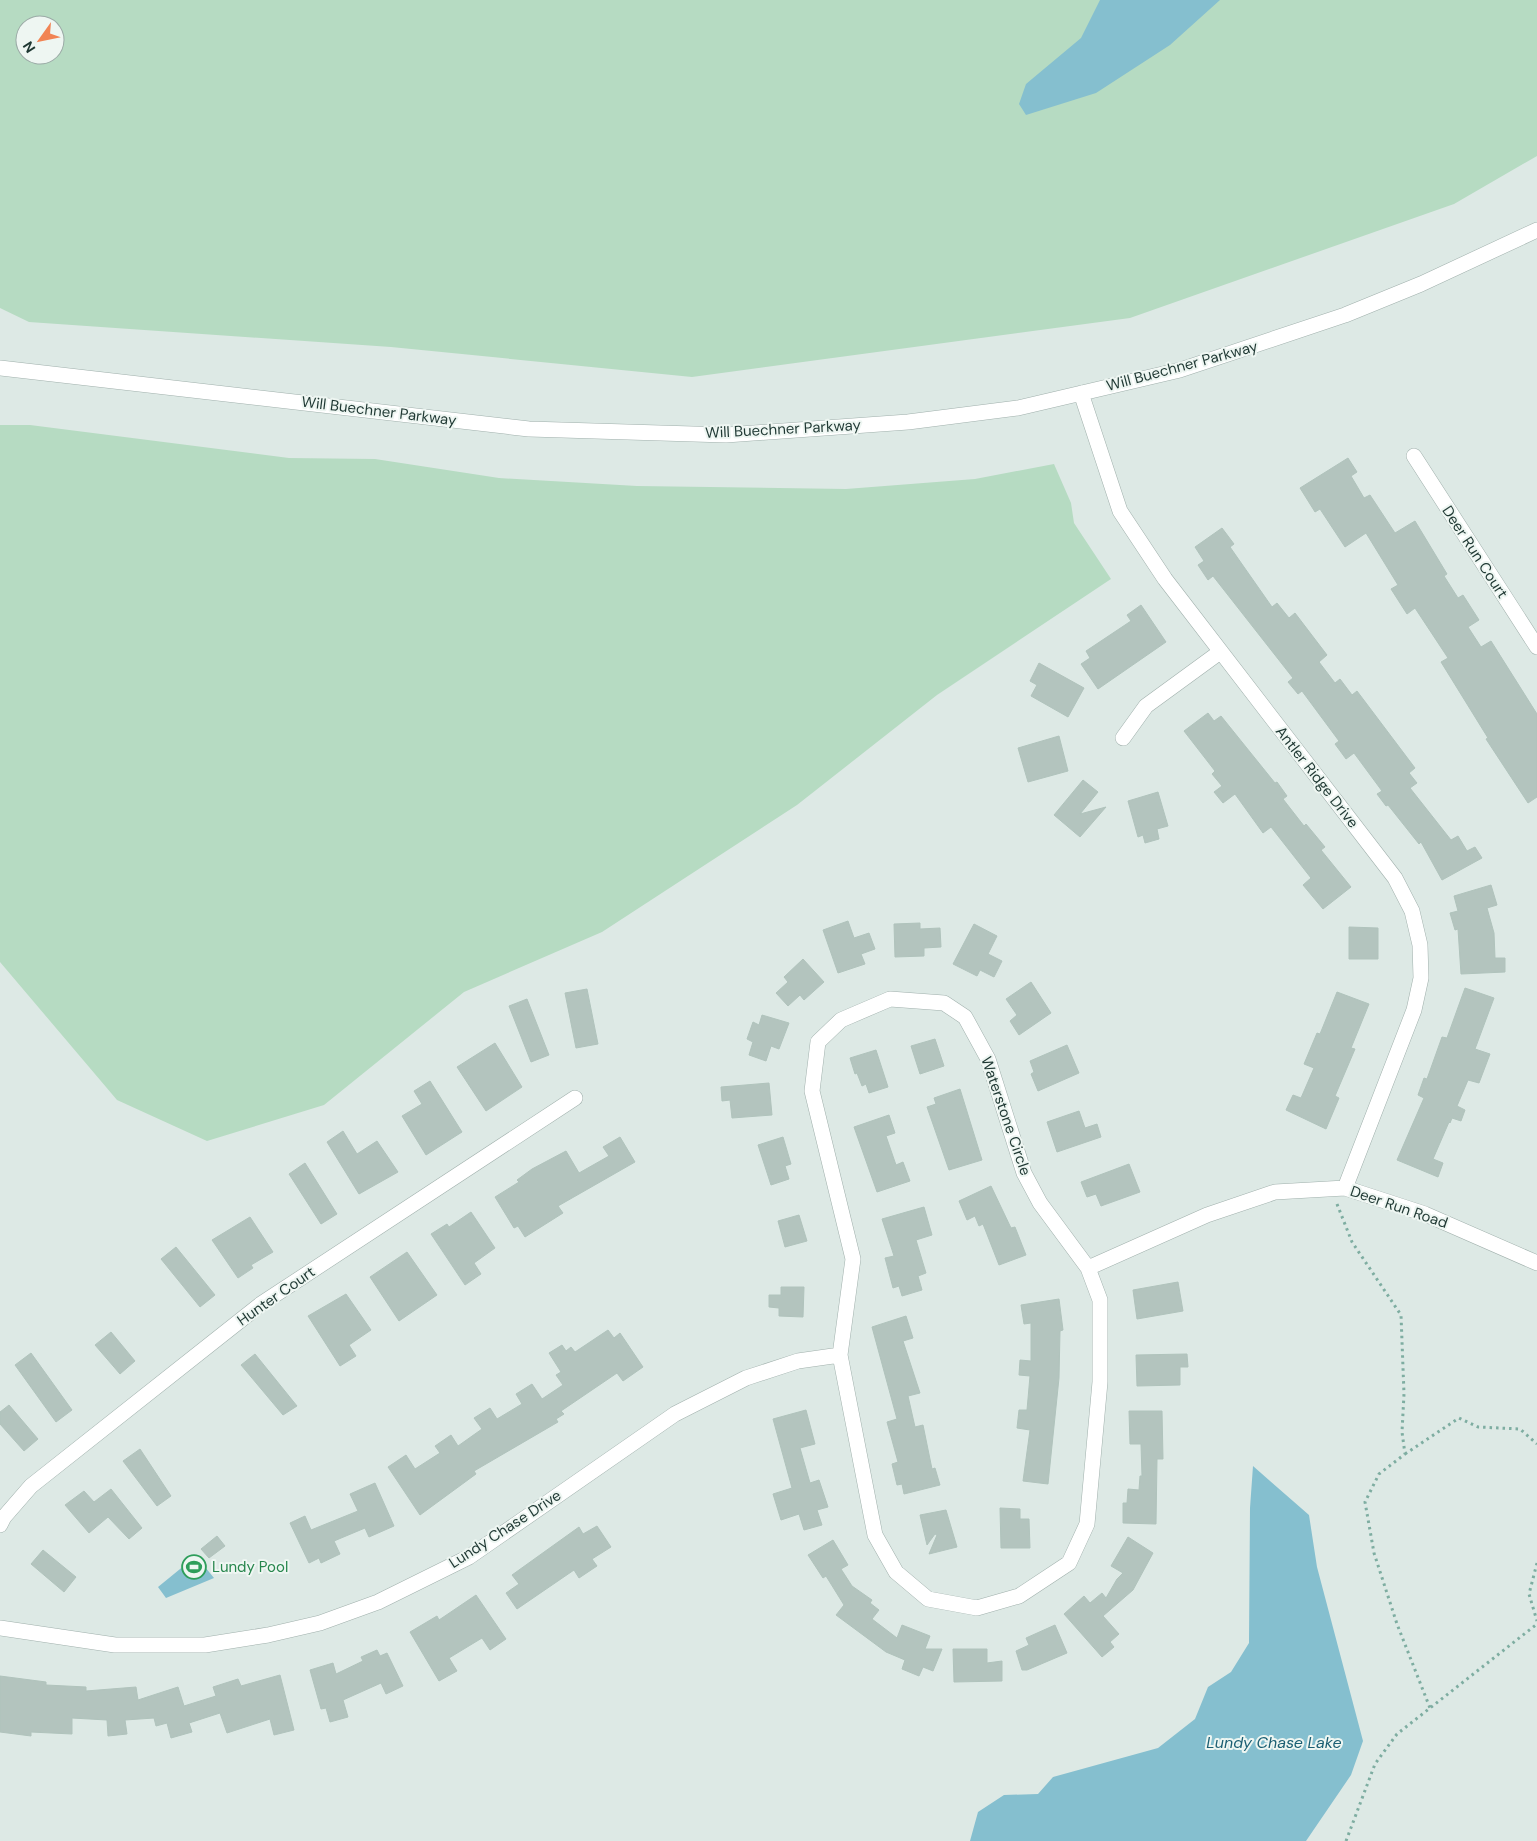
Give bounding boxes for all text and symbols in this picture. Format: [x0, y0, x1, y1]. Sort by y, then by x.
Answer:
north arrow [15, 15, 65, 65]
text: N [19, 38, 39, 56]
street label: Will Buechner Parkway [1104, 336, 1261, 396]
street label: Will Buechner Parkway [300, 392, 458, 431]
street label: Will Buechner Parkway [705, 415, 862, 443]
street label: Deer Run Court [1438, 502, 1513, 602]
street label: Antler Ridge Drive [1271, 722, 1363, 832]
street label: Waterstone Circle [976, 1054, 1036, 1178]
street label: Deer Run Road [1348, 1181, 1450, 1233]
street label: Hunter Court [233, 1262, 319, 1330]
street label: Lundy Chase Drive [445, 1485, 565, 1573]
sports icon: Lundy Pool [181, 1554, 207, 1580]
place label: Lundy Pool [212, 1557, 288, 1577]
water label: Lundy Chase Lake [1206, 1732, 1342, 1753]

